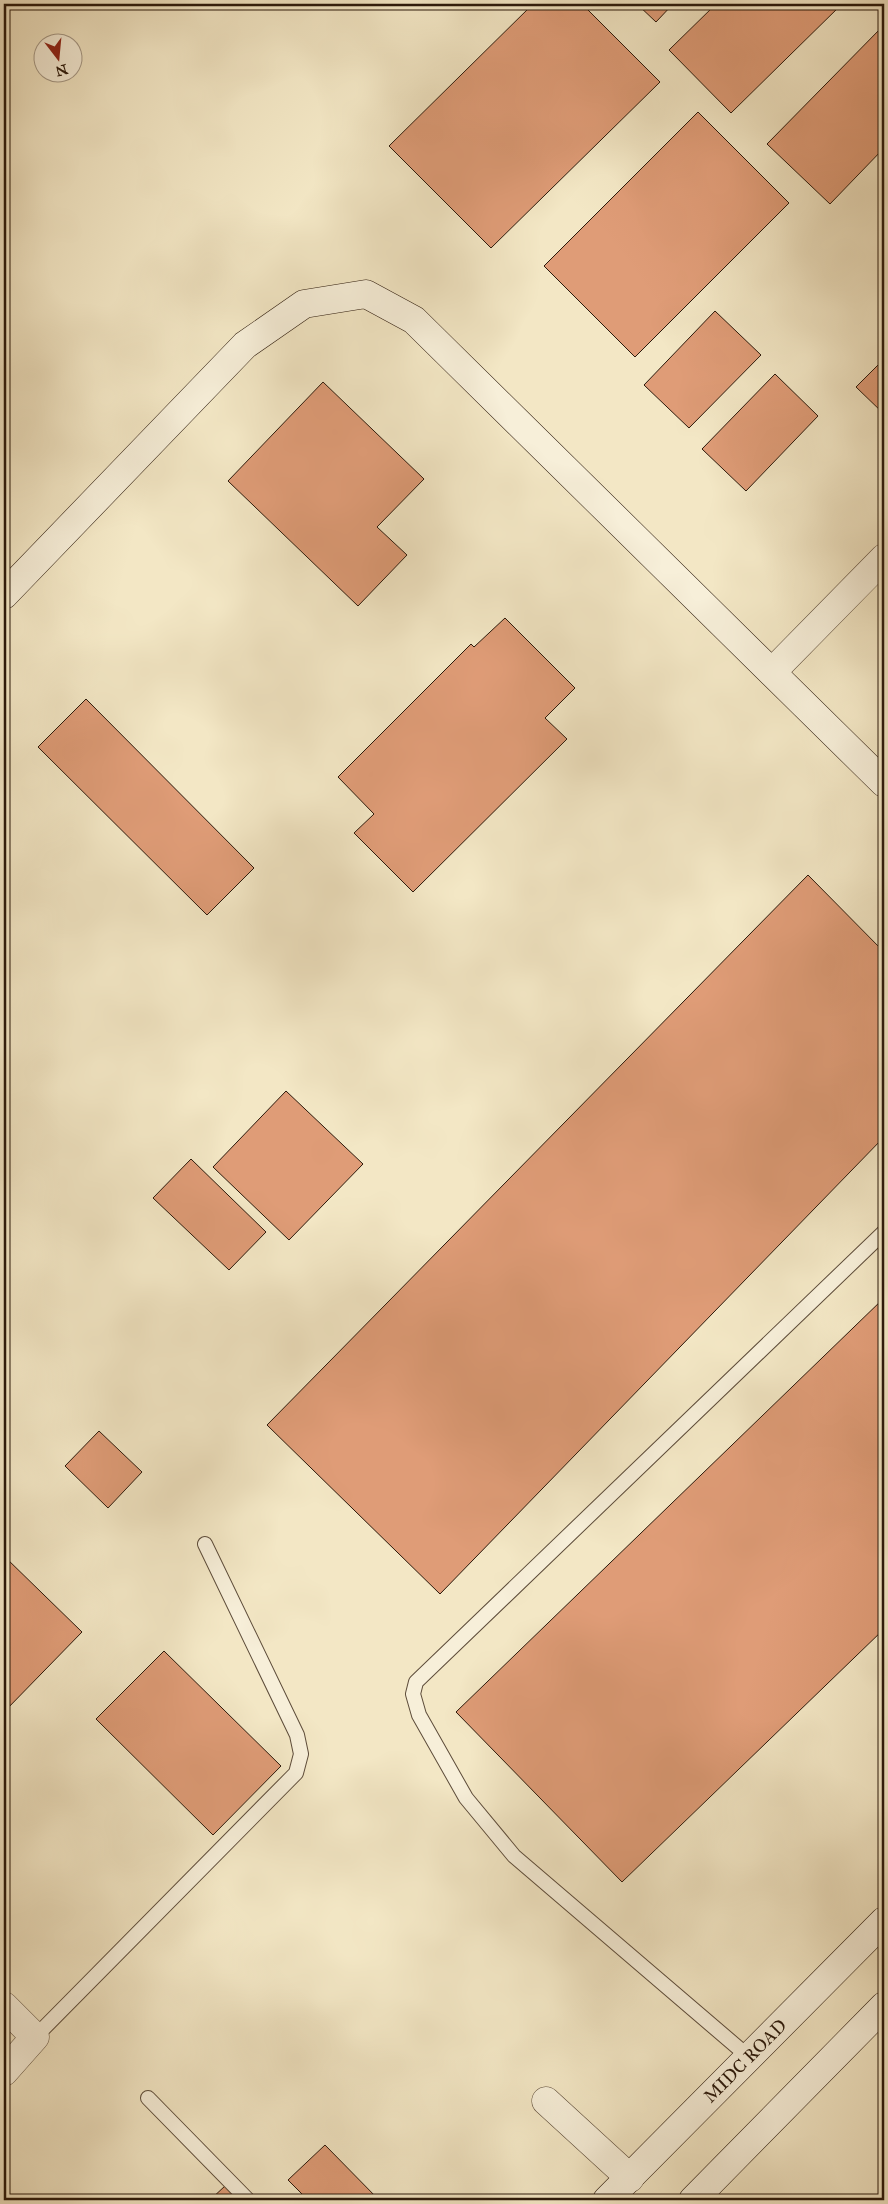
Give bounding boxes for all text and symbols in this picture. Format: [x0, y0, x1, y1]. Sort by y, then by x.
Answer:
north arrow [32, 32, 82, 82]
text: N [53, 60, 69, 80]
street label: MIDC ROAD [699, 2015, 791, 2107]

